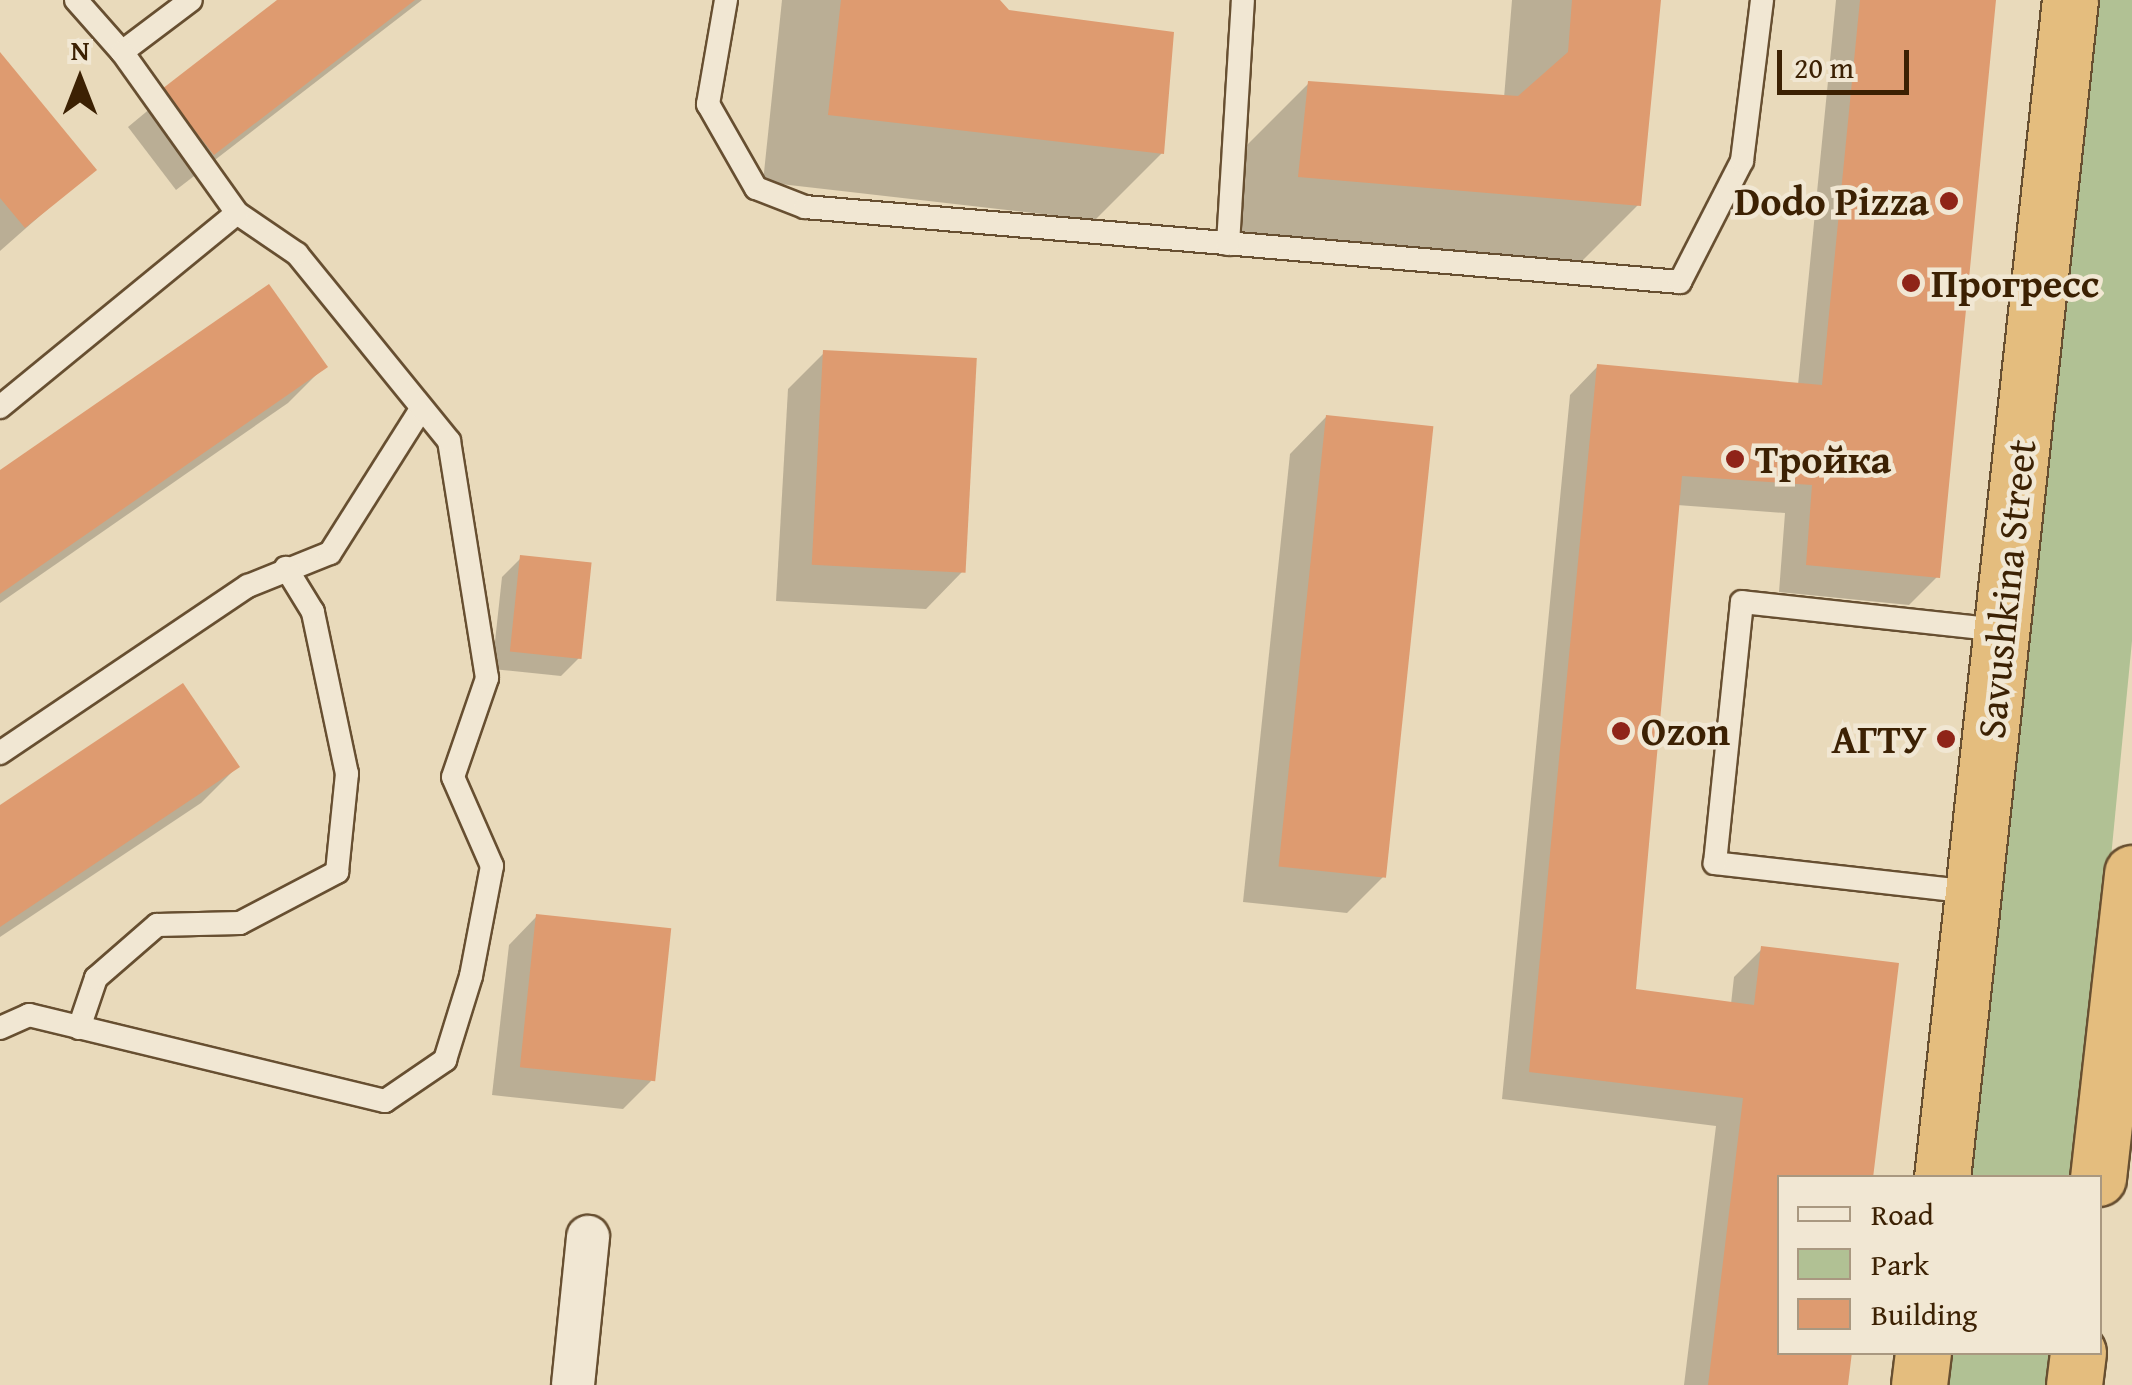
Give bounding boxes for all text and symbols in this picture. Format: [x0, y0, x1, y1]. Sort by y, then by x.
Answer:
text: N [71, 29, 89, 70]
north arrow [30, 30, 130, 130]
scale bar [1782, 30, 1914, 92]
text: 20 m [1794, 45, 1854, 89]
place label: Dodo Pizza [1734, 177, 1929, 225]
marker: Dodo Pizza [1938, 190, 1960, 212]
place label: Прогресс [1931, 259, 2099, 307]
marker: Прогресс [1900, 272, 1922, 294]
place label: Тройка [1755, 435, 1891, 483]
street label: Savushkina Street [1966, 437, 2046, 741]
marker: Тройка [1724, 448, 1746, 470]
place label: Ozon [1641, 707, 1730, 755]
place label: АГТУ [1831, 715, 1926, 763]
marker: Ozon [1610, 720, 1632, 742]
marker: АГТУ [1935, 728, 1957, 750]
legend [1777, 1175, 2102, 1355]
text: Road [1871, 1192, 1934, 1236]
text: Park [1871, 1242, 1929, 1286]
text: Building [1871, 1292, 1977, 1336]

